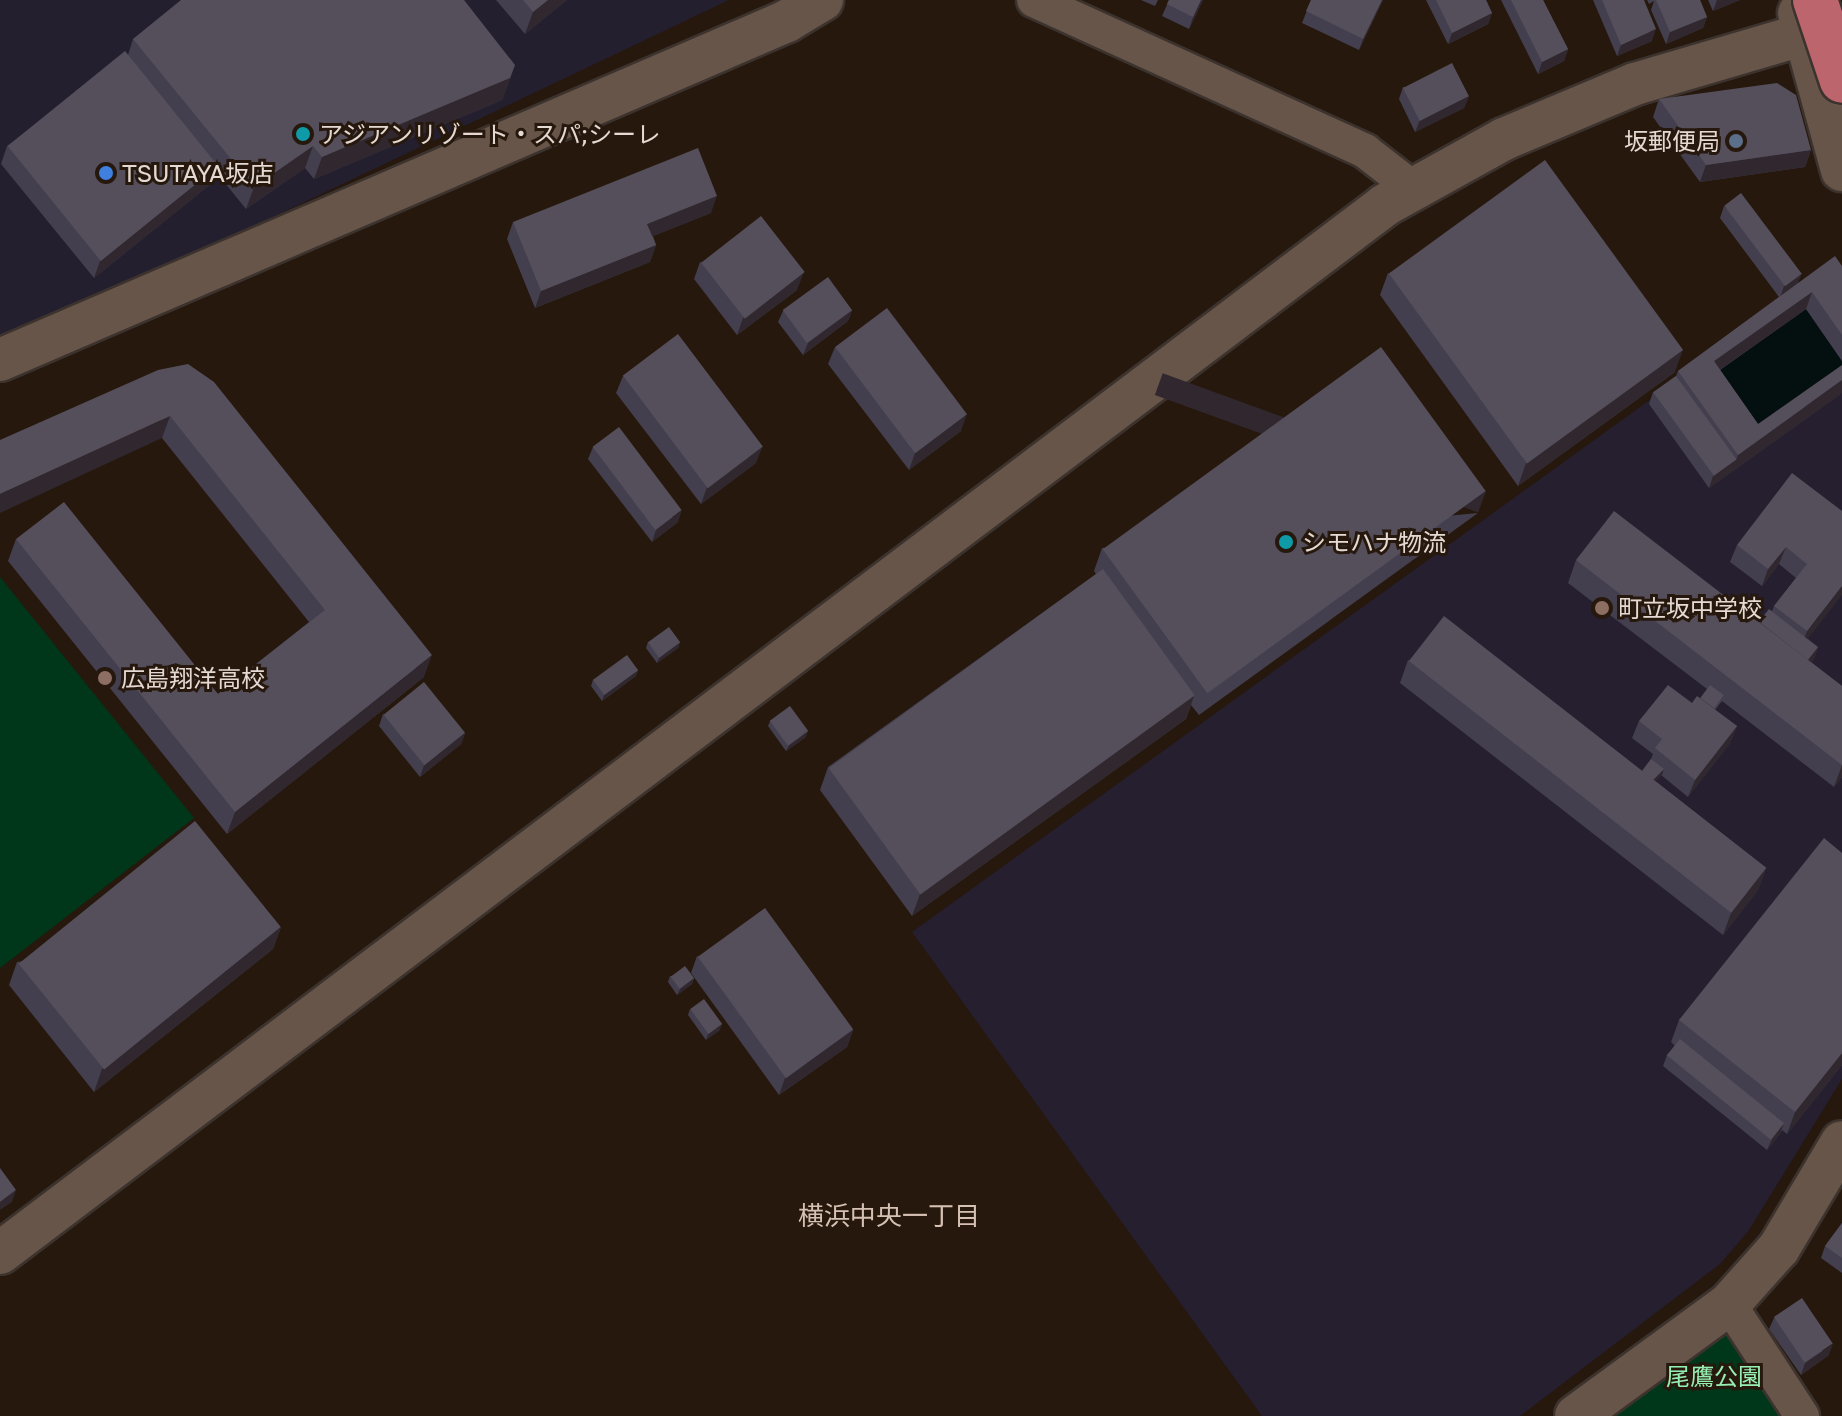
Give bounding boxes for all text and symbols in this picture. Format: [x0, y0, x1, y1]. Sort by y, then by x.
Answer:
place label: アジアンリゾート・スパ;シーレ [319, 120, 662, 148]
marker: アジアンリゾート・スパ;シーレ [294, 125, 312, 143]
place label: 坂郵便局 [1624, 127, 1720, 155]
marker: 坂郵便局 [1727, 132, 1745, 150]
place label: TSUTAYA坂店 [122, 159, 273, 187]
marker: TSUTAYA坂店 [97, 164, 115, 182]
place label: シモハナ物流 [1302, 528, 1446, 556]
marker: シモハナ物流 [1277, 533, 1295, 551]
place label: 町立坂中学校 [1618, 594, 1762, 622]
marker: 町立坂中学校 [1593, 599, 1611, 617]
place label: 広島翔洋高校 [121, 664, 265, 692]
marker: 広島翔洋高校 [96, 669, 114, 687]
district label: 横浜中央一丁目 [798, 1200, 980, 1232]
park label: 尾鷹公園 [1666, 1362, 1762, 1390]

